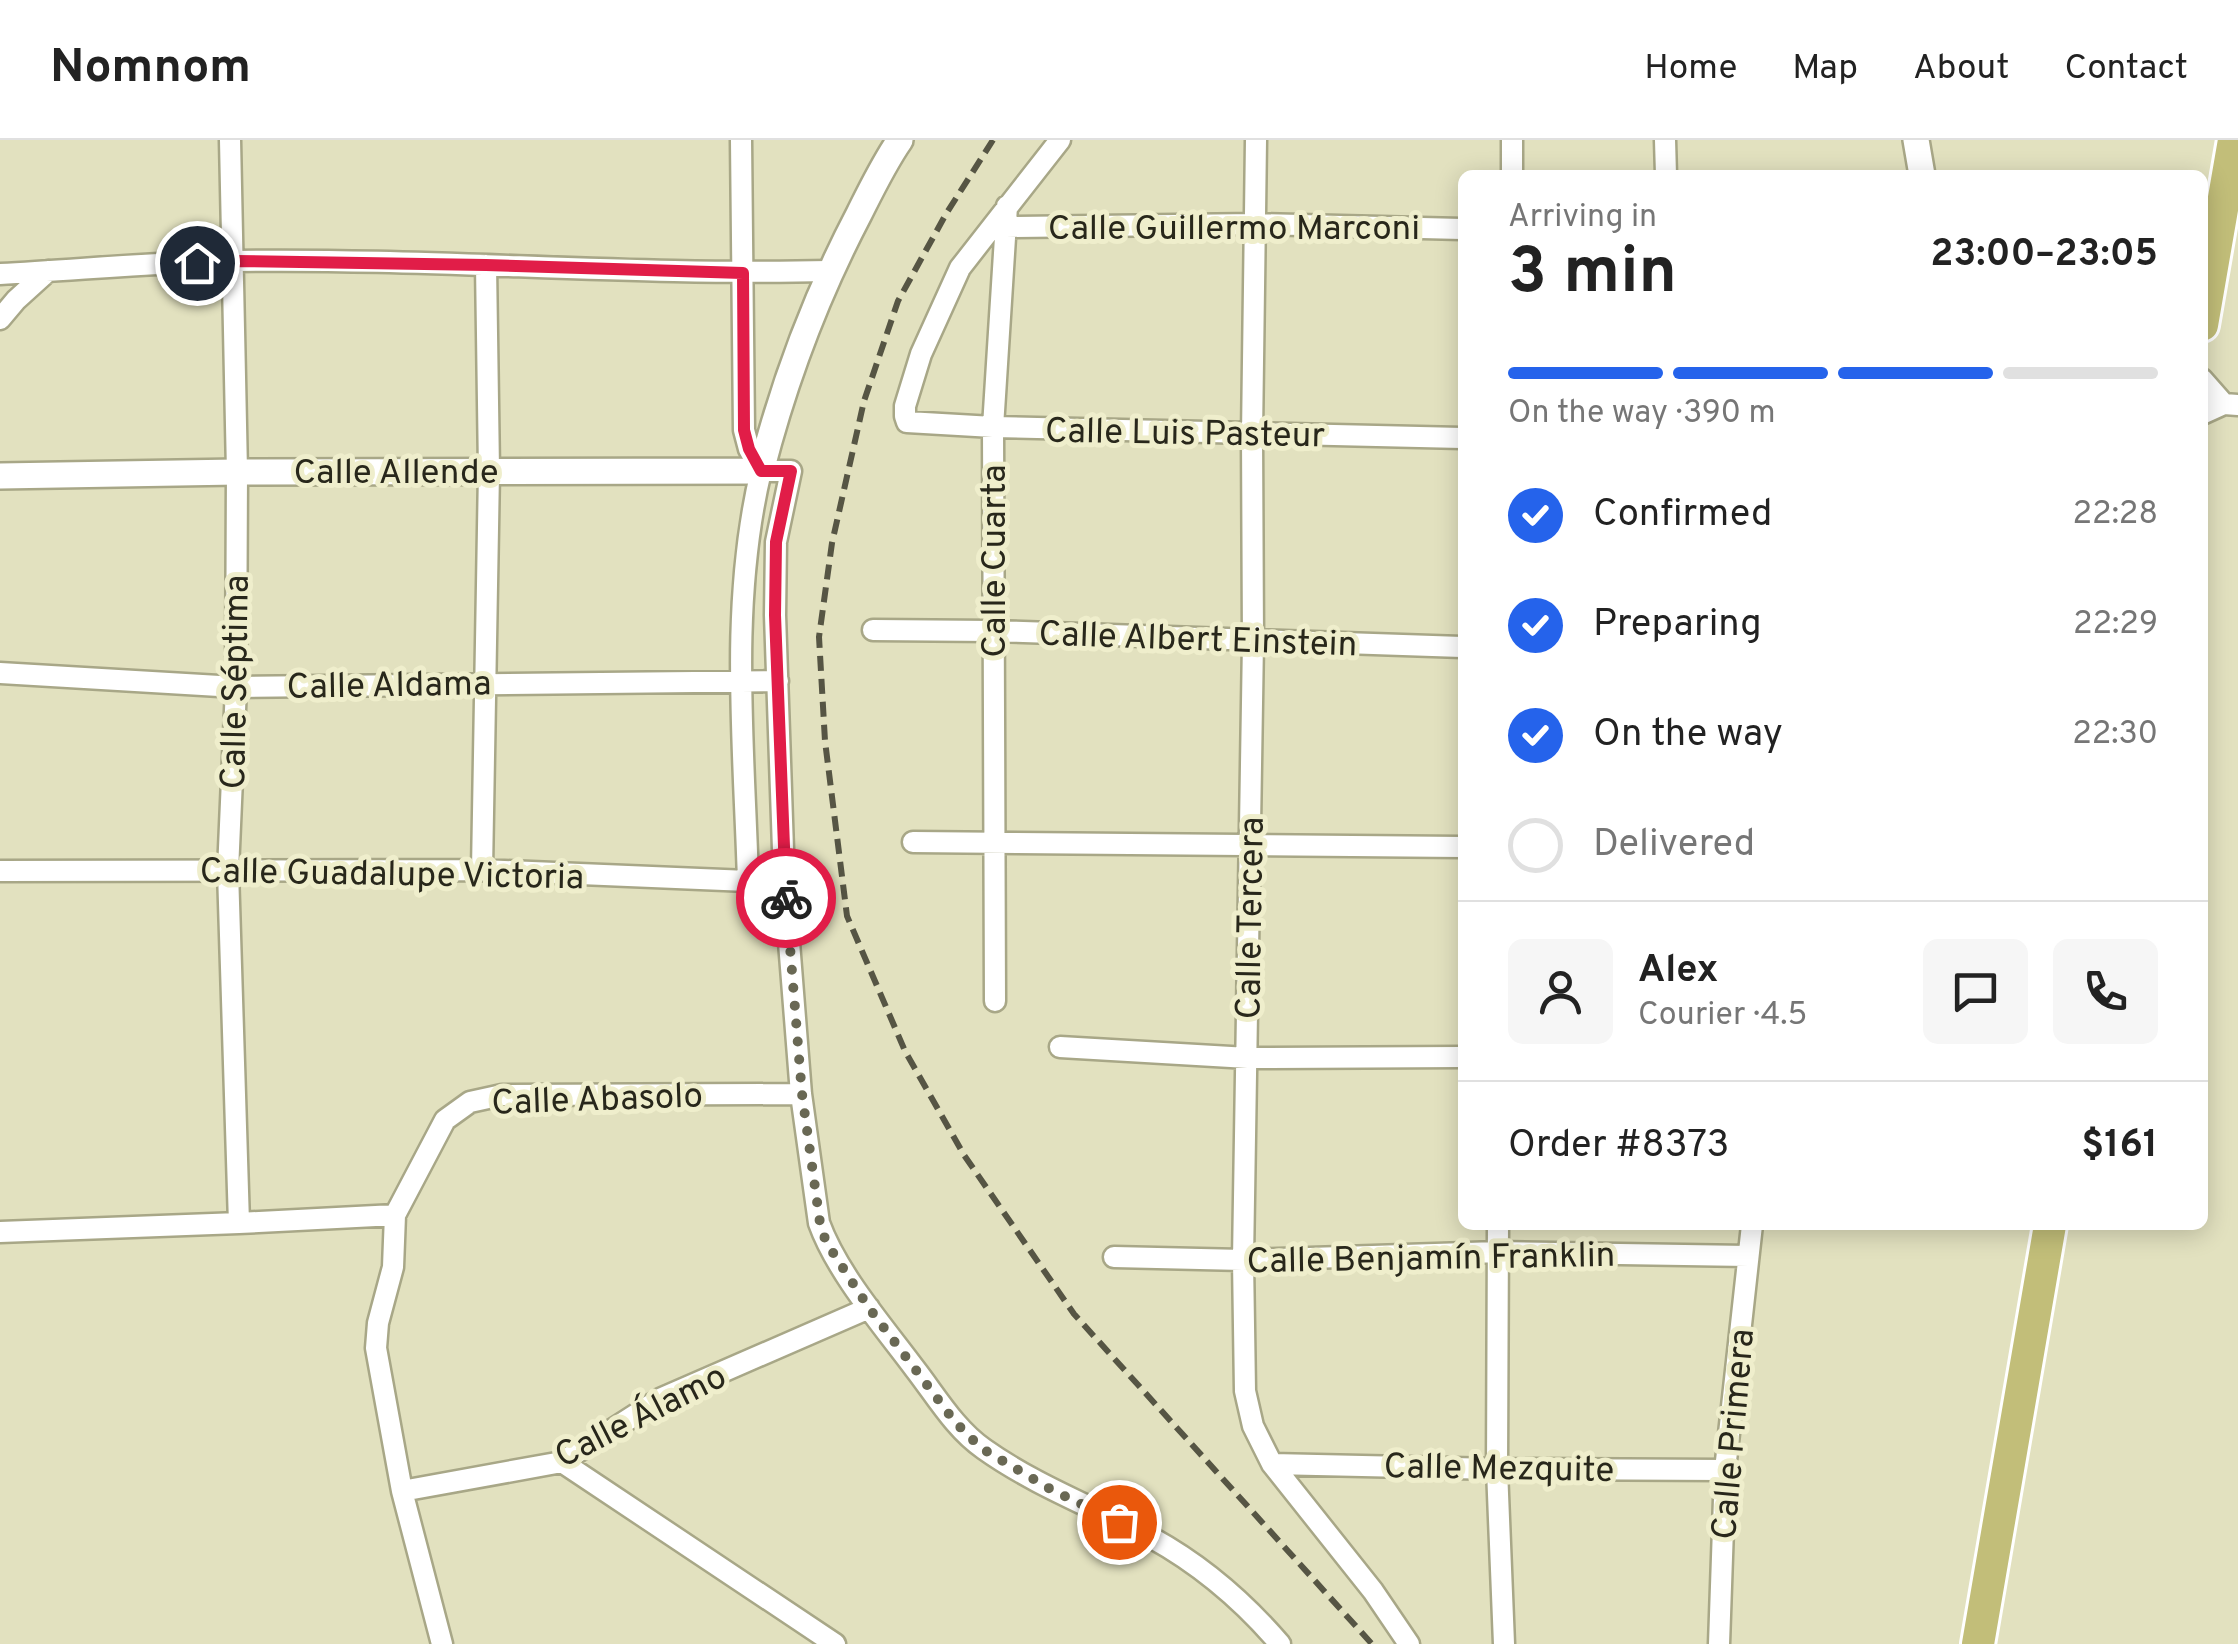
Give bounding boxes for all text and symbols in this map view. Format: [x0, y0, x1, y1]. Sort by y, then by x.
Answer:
text: Nomnom [50, 39, 251, 99]
text: Home [1644, 47, 1737, 91]
text: Map [1792, 47, 1858, 91]
text: About [1913, 47, 2009, 91]
text: Contact [2064, 47, 2188, 91]
text: Arriving in [1508, 198, 1657, 238]
street label: Calle Guillermo Marconi [1048, 208, 1420, 252]
pin [155, 221, 240, 306]
text: 23:00–23:05 [1930, 231, 2158, 280]
text: 3 min [1508, 234, 1677, 316]
icon: home [170, 236, 225, 291]
text: On the way · 390 m [1508, 394, 1776, 434]
street label: Calle Luis Pasteur [1044, 411, 1325, 459]
street label: Calle Allende [293, 452, 499, 496]
street label: Calle Cuarta [974, 464, 1018, 658]
icon: check [1508, 488, 1563, 543]
text: Confirmed [1593, 491, 1772, 540]
text: 22:28 [2072, 495, 2158, 535]
street label: Calle Séptima [213, 574, 261, 790]
icon: check [1508, 598, 1563, 653]
text: Preparing [1593, 601, 1762, 650]
text: 22:29 [2073, 605, 2158, 645]
street label: Calle Albert Einstein [1038, 613, 1358, 669]
street label: Calle Aldama [286, 663, 492, 711]
icon: check [1508, 708, 1563, 763]
text: On the way [1593, 711, 1783, 760]
text: 22:30 [2072, 715, 2158, 755]
street label: Calle Tercera [1228, 816, 1276, 1020]
text: Delivered [1593, 821, 1755, 870]
courier [736, 848, 836, 948]
street label: Calle Guadalupe Victoria [199, 851, 585, 901]
icon: bike [759, 871, 814, 926]
button: person [1508, 939, 1613, 1044]
button: chat [1923, 939, 2028, 1044]
button: phone [2053, 939, 2158, 1044]
text: Alex [1638, 947, 1718, 996]
text: Courier · 4.5 [1638, 996, 1807, 1036]
street label: Calle Abasolo [491, 1075, 704, 1127]
text: Order #8373 [1508, 1122, 1729, 1171]
text: $161 [2081, 1122, 2158, 1171]
street label: Calle Benjamín Franklin [1246, 1235, 1616, 1285]
street label: Calle Primera [1704, 1327, 1766, 1542]
street label: Calle Álamo [548, 1355, 734, 1480]
street label: Calle Mezquite [1383, 1446, 1615, 1494]
pin [1077, 1480, 1162, 1565]
icon: bag [1092, 1495, 1147, 1550]

